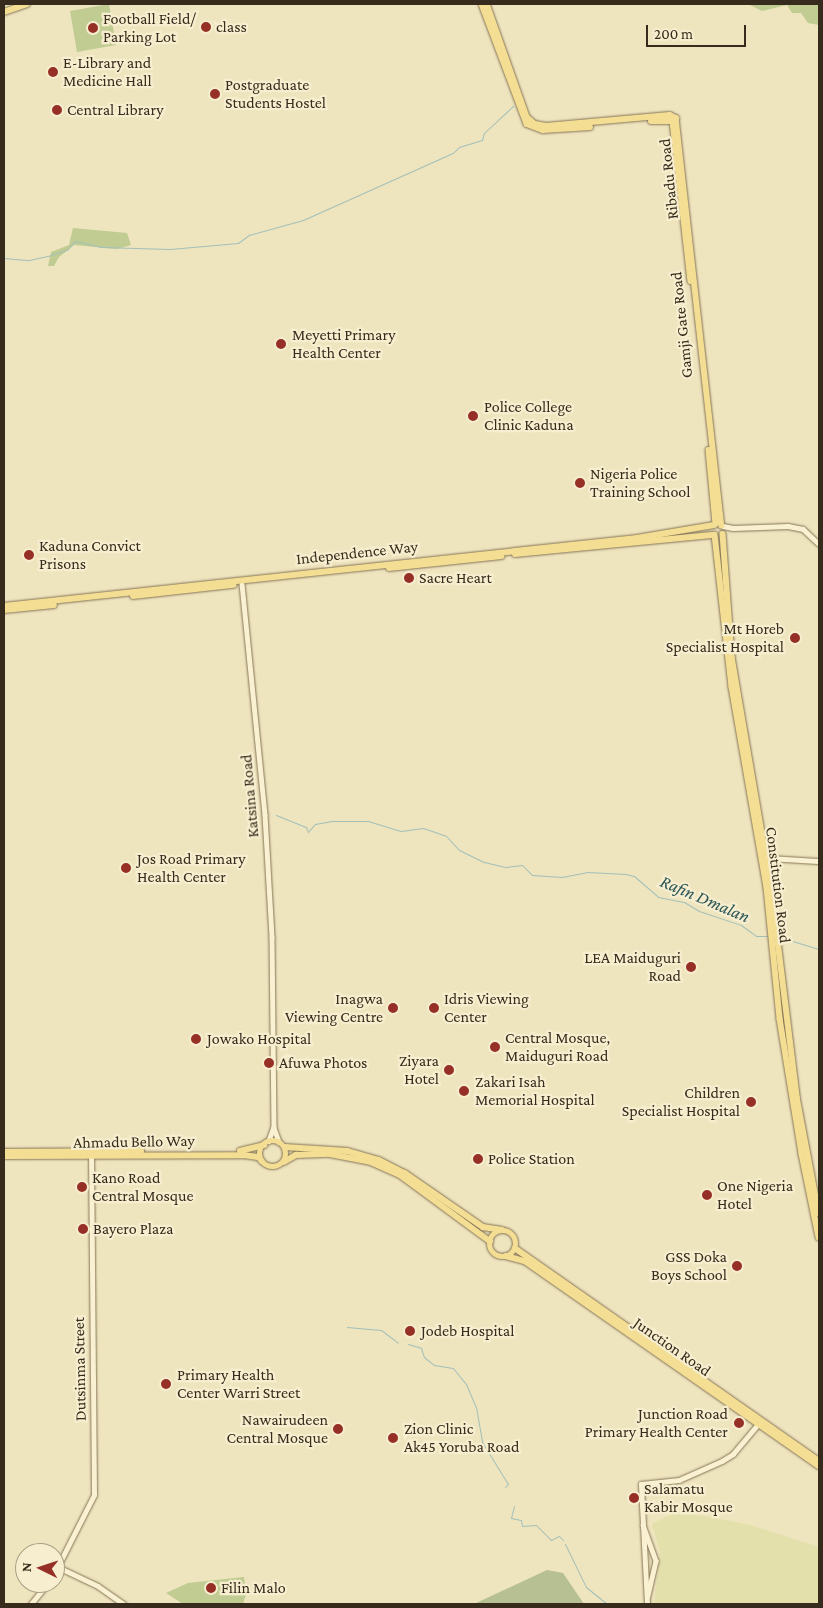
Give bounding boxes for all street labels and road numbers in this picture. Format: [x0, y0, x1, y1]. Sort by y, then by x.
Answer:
street label: Ribadu Road [655, 138, 683, 220]
street label: Gamji Gate Road [667, 271, 697, 379]
street label: Independence Way [295, 537, 419, 569]
street label: Katsina Road [237, 754, 263, 838]
street label: Constitution Road [761, 826, 795, 944]
street label: Ahmadu Bello Way [73, 1131, 195, 1153]
street label: Junction Road [630, 1313, 714, 1381]
street label: Dutsinma Street [69, 1317, 91, 1421]

